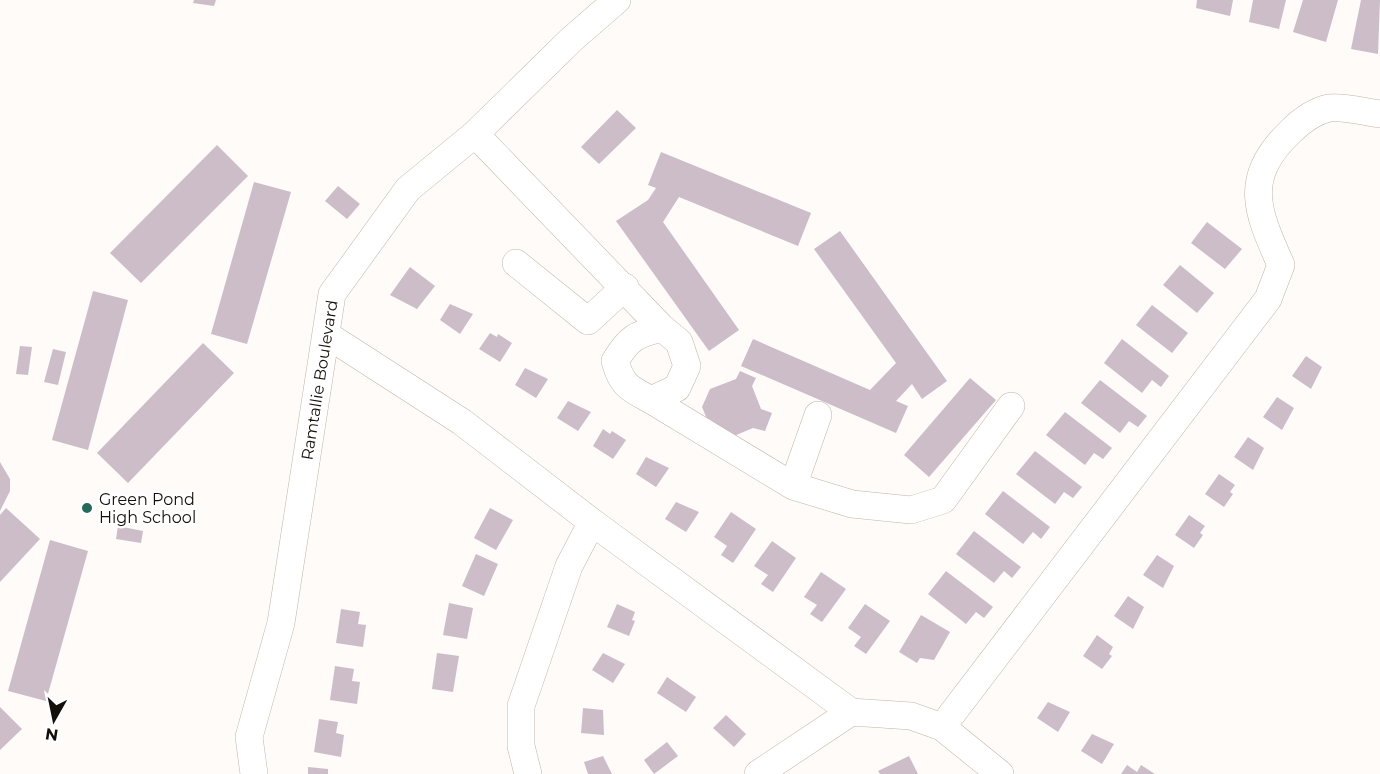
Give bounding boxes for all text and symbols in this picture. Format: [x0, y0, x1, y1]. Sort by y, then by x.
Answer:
street label: Ramtallie Boulevard [297, 299, 342, 461]
place label: Green Pond High School [99, 490, 196, 527]
marker: Green Pond High School [80, 501, 94, 515]
north arrow [24, 690, 84, 750]
text: N [44, 724, 60, 745]

